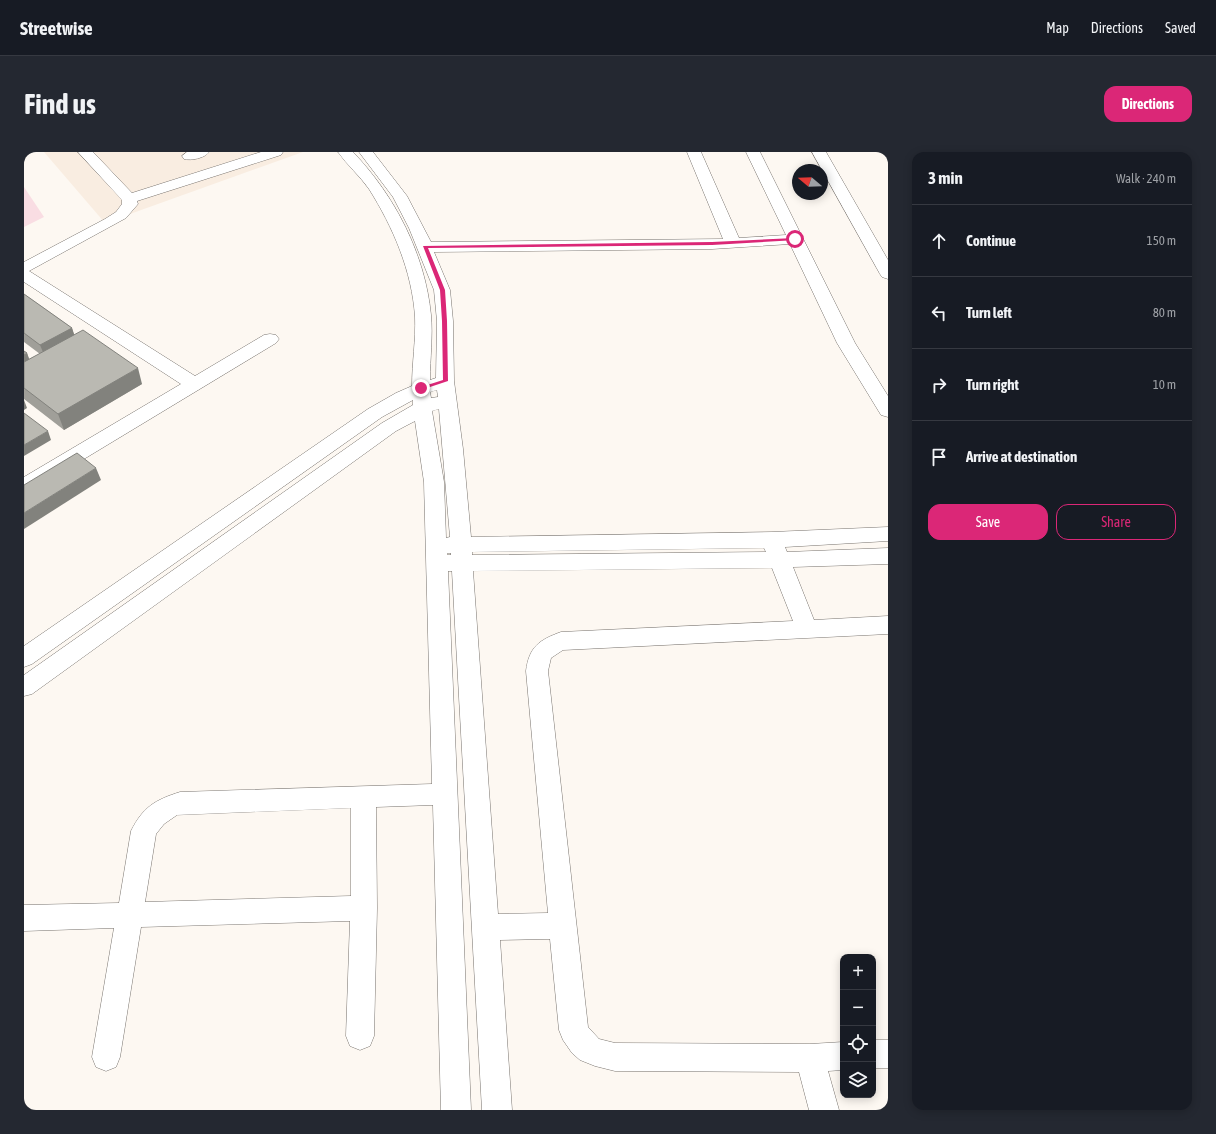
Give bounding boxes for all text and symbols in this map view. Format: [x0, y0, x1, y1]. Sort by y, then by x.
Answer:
text: Streetwise [20, 17, 93, 39]
text: Map [1046, 20, 1069, 36]
text: Directions [1091, 20, 1143, 36]
text: Saved [1165, 20, 1196, 36]
button: Directions [1104, 86, 1192, 122]
text: Find us [24, 88, 96, 120]
north arrow [792, 164, 828, 200]
text: 3 min [928, 168, 963, 188]
text: Walk · 240 m [1116, 171, 1176, 186]
route start [786, 230, 804, 248]
icon: ahead [928, 230, 950, 252]
text: Continue [966, 232, 1016, 249]
text: 150 m [1147, 233, 1176, 248]
icon: left [928, 302, 950, 324]
text: Turn left [966, 304, 1012, 321]
text: 80 m [1153, 305, 1176, 320]
icon: right [928, 374, 950, 396]
text: Turn right [966, 376, 1019, 393]
text: 10 m [1153, 377, 1176, 392]
route end [412, 379, 430, 397]
icon: arrive [928, 446, 950, 468]
text: Arrive at destination [966, 448, 1077, 465]
button: Save [928, 504, 1048, 540]
button: Share [1056, 504, 1176, 540]
map controls [840, 954, 876, 1098]
button: + [840, 954, 876, 990]
button: − [840, 990, 876, 1026]
button: locate [840, 1026, 876, 1062]
button: layers [840, 1062, 876, 1098]

